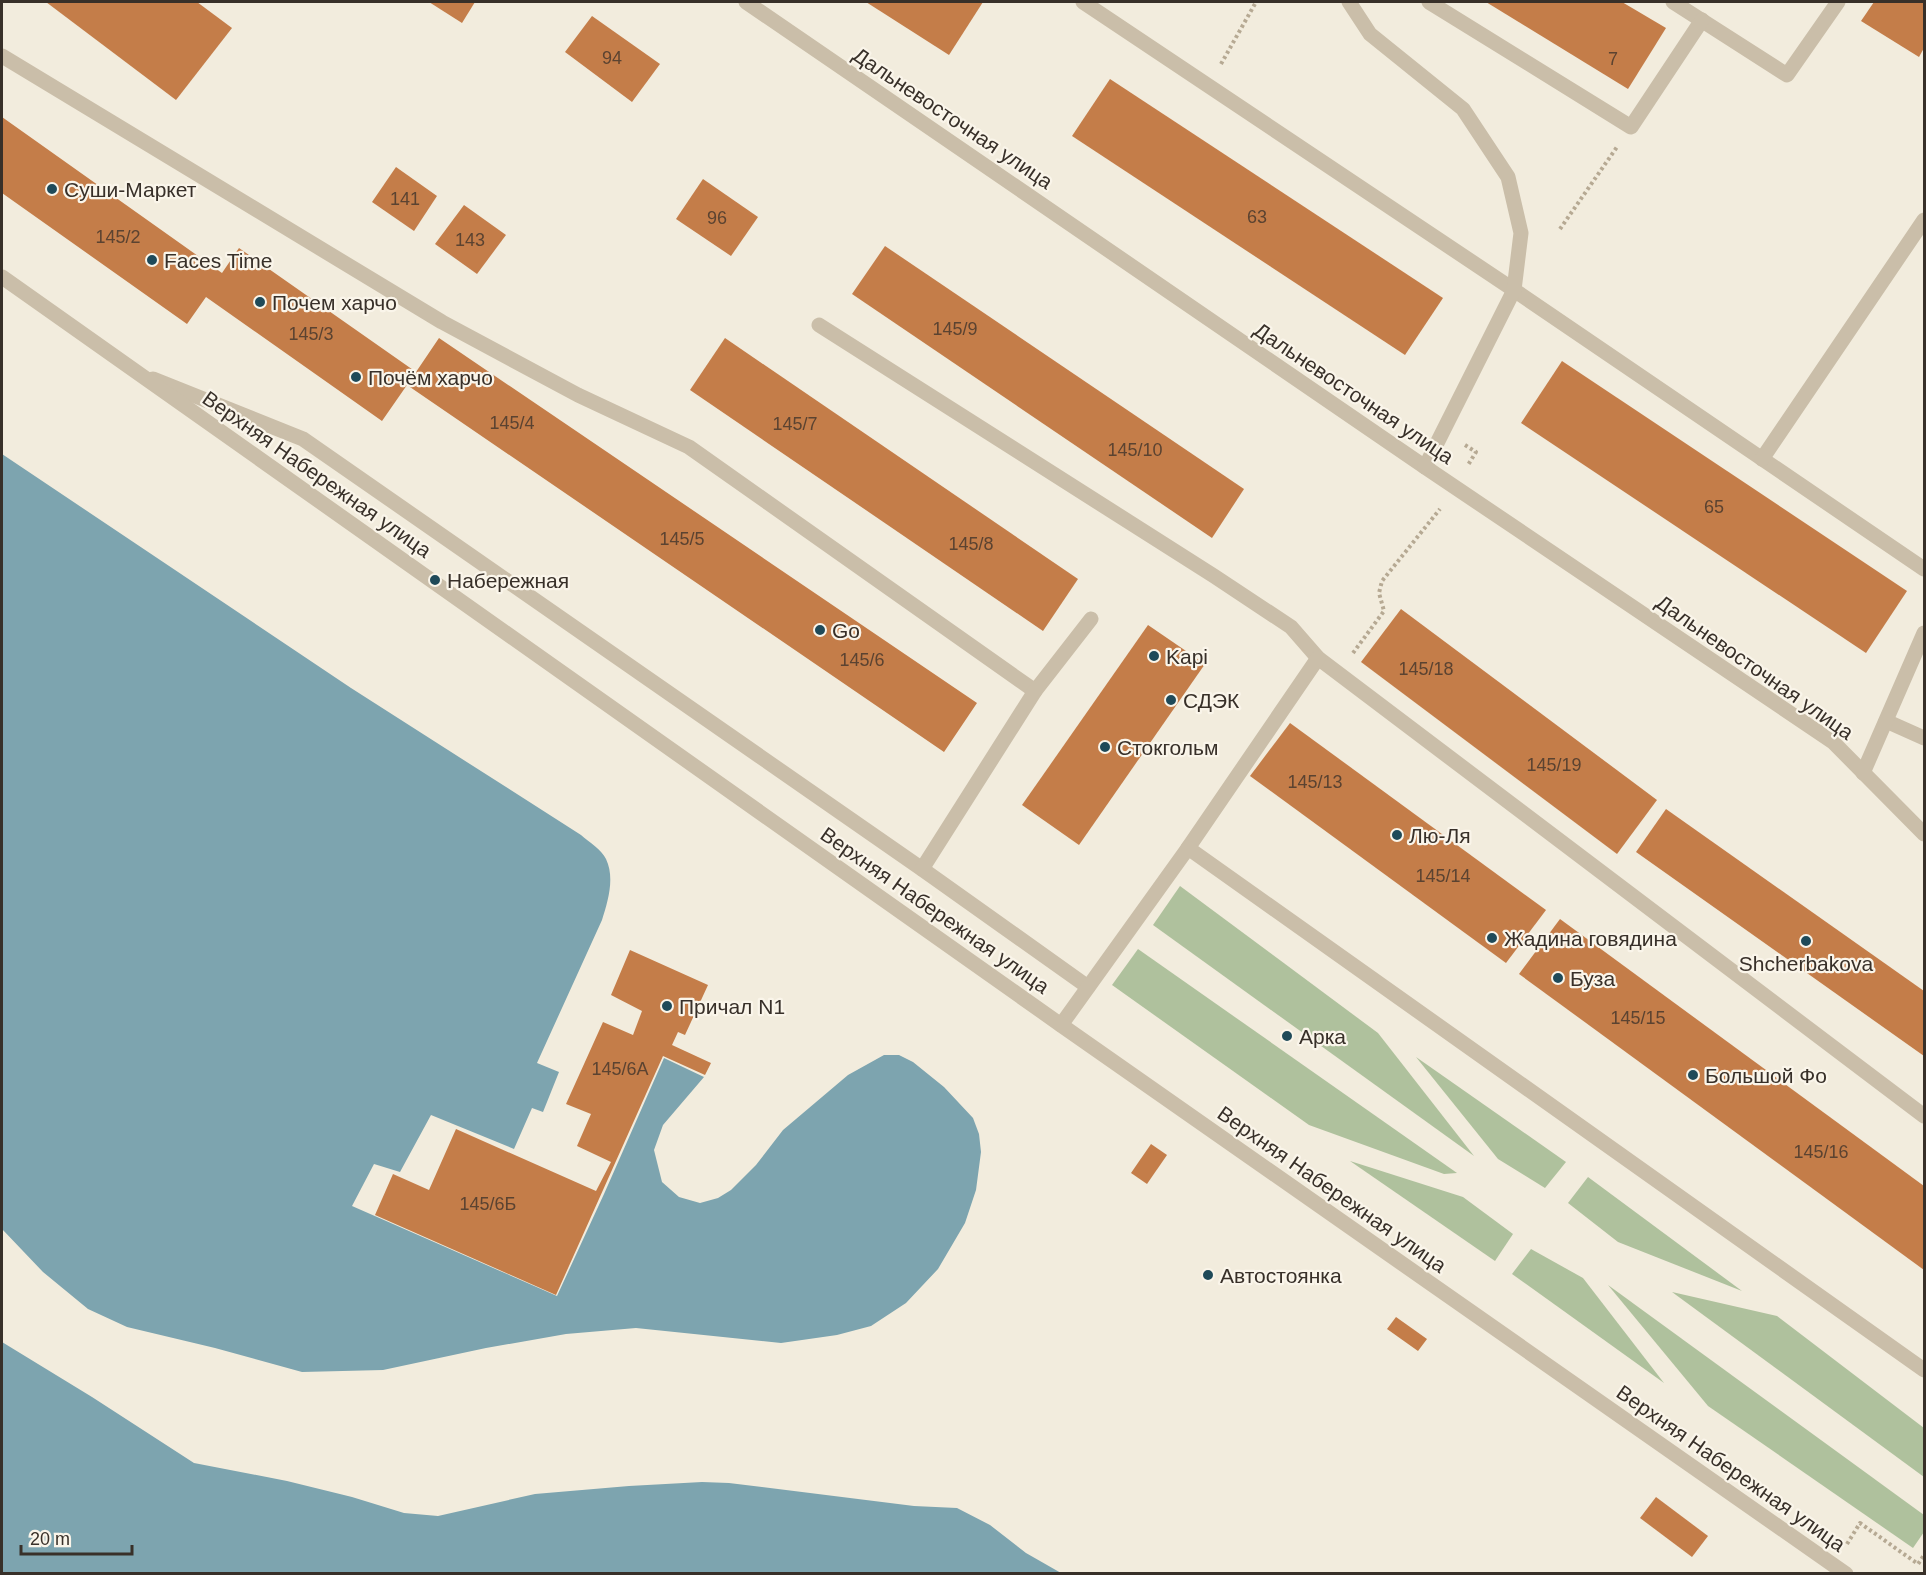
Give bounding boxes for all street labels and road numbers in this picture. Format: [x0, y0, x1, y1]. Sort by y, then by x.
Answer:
street label: Дальневосточная улица [849, 43, 1057, 193]
street label: Дальневосточная улица [1250, 318, 1458, 468]
street label: Верхняя Набережная улица [198, 386, 436, 562]
street label: Дальневосточная улица [1652, 590, 1858, 744]
street label: Верхняя Набережная улица [816, 822, 1054, 998]
street label: Верхняя Набережная улица [1213, 1101, 1451, 1277]
street label: Верхняя Набережная улица [1612, 1380, 1850, 1556]

